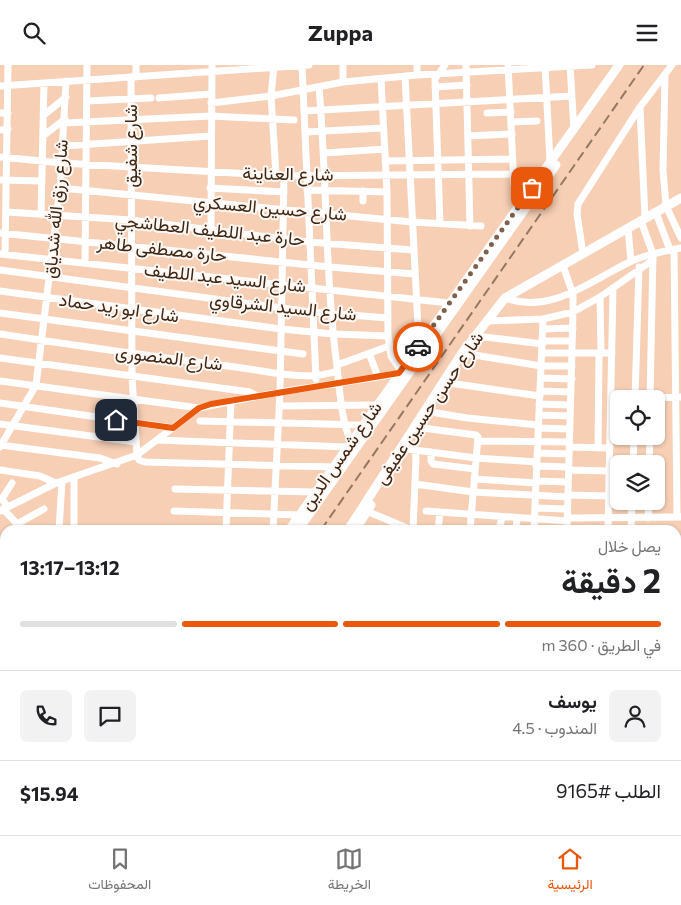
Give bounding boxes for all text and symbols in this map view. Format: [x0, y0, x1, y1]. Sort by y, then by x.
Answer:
icon: search [20, 19, 48, 47]
text: Zuppa [308, 19, 373, 46]
icon: menu [633, 19, 661, 47]
street label: شارع شفيق [119, 104, 143, 188]
street label: شارع رزق الله شدياق [38, 138, 74, 280]
street label: شارع العناينة [242, 161, 334, 187]
pin [511, 167, 553, 209]
icon: bag [518, 174, 546, 202]
street label: شارع حسين العسكري [192, 189, 348, 230]
street label: حارة عبد اللطيف العطاشجي [114, 208, 306, 255]
street label: حارة مصطفى طاهر [95, 230, 228, 267]
street label: شارع السيد عبد اللطيف [143, 258, 307, 298]
street label: شارع السيد الشرقاوي [208, 287, 358, 330]
street label: شارع ابو زيد حماد [57, 288, 181, 328]
courier [393, 322, 443, 372]
street label: شارع حسن حسين عفيفى [369, 327, 489, 489]
icon: car [404, 333, 432, 361]
street label: شارع المنصورى [114, 340, 224, 376]
map controls [610, 390, 665, 510]
button: locate [610, 390, 665, 445]
street label: شارع شمس الدين [294, 397, 388, 515]
pin [95, 399, 137, 441]
icon: home [102, 406, 130, 434]
button: layers [610, 455, 665, 510]
text: يصل خلال [598, 536, 661, 555]
text: 13:12–13:17 [20, 556, 120, 579]
text: 2 دقيقة [561, 560, 661, 600]
text: في الطريق · 360 m [541, 635, 661, 654]
text: يوسف [548, 689, 597, 712]
button: phone [20, 690, 72, 742]
button: chat [84, 690, 136, 742]
button: person [609, 690, 661, 742]
text: المندوب · 4.5 [512, 718, 597, 737]
text: الطلب #9165 [556, 779, 661, 802]
text: $15.94 [20, 782, 78, 805]
tab: المحفوظات [88, 845, 151, 897]
tab: الخريطة [328, 845, 371, 897]
tab: الرئيسية [548, 845, 593, 897]

